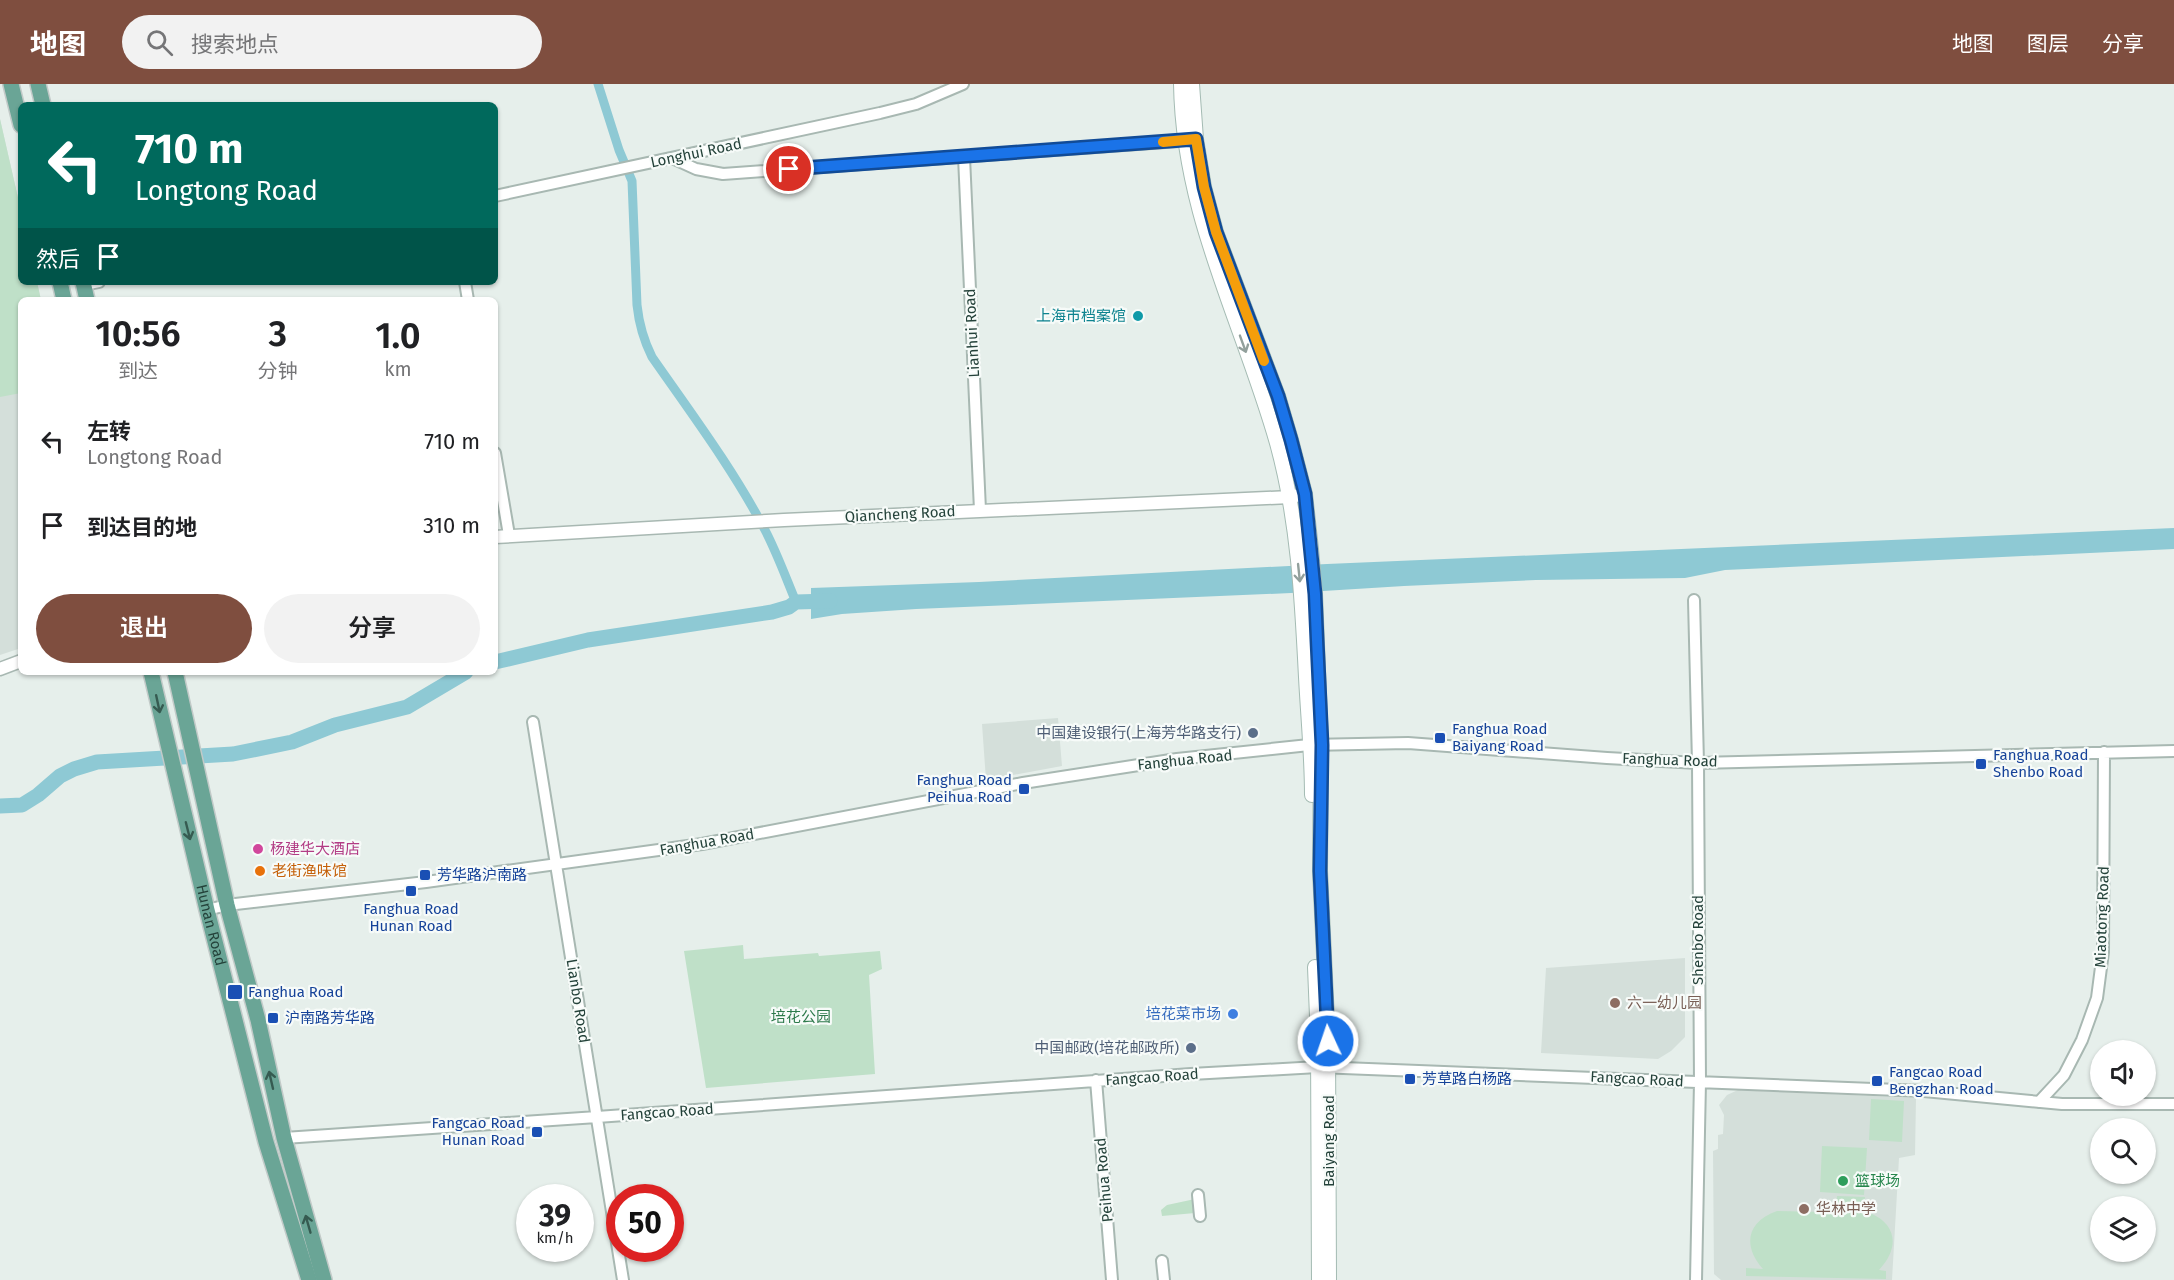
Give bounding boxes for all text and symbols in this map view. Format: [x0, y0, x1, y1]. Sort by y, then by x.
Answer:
search box [122, 15, 542, 69]
icon: search [143, 26, 176, 59]
text: 地图 [30, 28, 86, 61]
text: 搜索地点 [191, 31, 279, 58]
text: 地图 [1952, 31, 1994, 57]
text: 图层 [2027, 31, 2069, 57]
text: 分享 [2102, 31, 2144, 57]
text: 710 m [135, 124, 244, 174]
icon: left [36, 126, 114, 204]
street label: Longhui Road [649, 135, 743, 171]
pin [763, 143, 814, 194]
icon: arrive [772, 152, 805, 185]
text: Longtong Road [135, 175, 318, 207]
icon: arrive [92, 240, 125, 273]
text: 然后 [36, 246, 80, 273]
street label: Lianhui Road [961, 288, 983, 378]
place label: 上海市档案馆 [1036, 307, 1126, 325]
marker: 上海市档案馆 [1131, 309, 1145, 323]
text: 10:56 [95, 312, 180, 356]
text: 3 [269, 312, 287, 356]
text: 1.0 [375, 314, 421, 358]
one-way arrow [1238, 334, 1249, 353]
text: km [384, 357, 412, 381]
text: 到达 [118, 359, 158, 383]
text: 分钟 [258, 359, 298, 383]
text: 左转 [87, 418, 131, 445]
icon: left [36, 425, 69, 458]
text: 710 m [424, 428, 480, 455]
text: Longtong Road [87, 445, 222, 469]
street label: Qiancheng Road [844, 502, 956, 526]
icon: arrive [36, 509, 69, 542]
text: 310 m [423, 512, 480, 539]
text: 到达目的地 [87, 514, 197, 541]
one-way arrow [1294, 562, 1305, 582]
button: 退出 [36, 594, 252, 663]
button: 分享 [264, 594, 480, 663]
one-way arrow [152, 694, 164, 713]
place label: Fanghua Road Baiyang Road [1452, 720, 1547, 755]
place label: 中国建设银行(上海芳华路支行) [1036, 724, 1241, 742]
marker: 中国建设银行(上海芳华路支行) [1246, 726, 1260, 740]
marker: Fanghua Road Baiyang Road [1433, 731, 1447, 745]
street label: Fanghua Road [1137, 746, 1233, 774]
place label: Fanghua Road Shenbo Road [1993, 746, 2088, 781]
street label: Fanghua Road [1622, 749, 1718, 771]
marker: Fanghua Road Shenbo Road [1974, 757, 1988, 771]
place label: Fanghua Road Peihua Road [917, 771, 1012, 806]
marker: Fanghua Road Peihua Road [1017, 782, 1031, 796]
one-way arrow [182, 821, 194, 840]
street label: Fanghua Road [658, 825, 756, 859]
place label: 杨建华大酒店 [270, 840, 360, 858]
marker: 杨建华大酒店 [251, 842, 265, 856]
place label: 老街渔味馆 [272, 862, 347, 880]
marker: 老街渔味馆 [253, 864, 267, 878]
place label: 芳华路沪南路 [437, 866, 527, 884]
street label: Miaotong Road [2091, 866, 2113, 968]
marker: 芳华路沪南路 [418, 868, 432, 882]
street label: Hunan Road [192, 882, 230, 968]
marker: Fanghua Road Hunan Road [404, 884, 418, 898]
street label: Shenbo Road [1689, 895, 1707, 985]
place label: Fanghua Road Hunan Road [363, 900, 459, 935]
street label: Lianbo Road [562, 958, 594, 1044]
marker: Fanghua Road [226, 983, 244, 1001]
place label: Fanghua Road [248, 983, 343, 1001]
place label: 六一幼儿园 [1627, 994, 1702, 1012]
marker: 六一幼儿园 [1608, 996, 1622, 1010]
place label: 培花菜市场 [1146, 1005, 1221, 1023]
marker: 培花菜市场 [1226, 1007, 1240, 1021]
park label: 培花公园 [771, 1008, 831, 1026]
place label: 沪南路芳华路 [285, 1009, 375, 1027]
position arrow [1296, 1009, 1360, 1073]
marker: 沪南路芳华路 [266, 1011, 280, 1025]
place label: 中国邮政(培花邮政所) [1034, 1039, 1179, 1057]
map controls [2090, 1040, 2156, 1262]
button: sound [2090, 1040, 2156, 1106]
marker: 中国邮政(培花邮政所) [1184, 1041, 1198, 1055]
place label: Fangcao Road Bengzhan Road [1889, 1063, 1994, 1098]
street label: Fangcao Road [1105, 1065, 1199, 1089]
street label: Fangcao Road [1590, 1068, 1684, 1090]
place label: 芳草路白杨路 [1422, 1070, 1512, 1088]
one-way arrow [265, 1071, 277, 1090]
marker: 芳草路白杨路 [1403, 1072, 1417, 1086]
marker: Fangcao Road Bengzhan Road [1870, 1074, 1884, 1088]
street label: Baiyang Road [1320, 1095, 1338, 1187]
street label: Fangcao Road [620, 1100, 714, 1124]
place label: Fangcao Road Hunan Road [432, 1114, 525, 1149]
button: search [2090, 1118, 2156, 1184]
marker: Fangcao Road Hunan Road [530, 1125, 544, 1139]
street label: Peihua Road [1091, 1137, 1117, 1223]
place label: 篮球场 [1855, 1172, 1900, 1190]
marker: 篮球场 [1836, 1174, 1850, 1188]
speed limit sign: 50 [606, 1184, 684, 1262]
button: layers [2090, 1196, 2156, 1262]
text: 39 [539, 1198, 571, 1234]
place label: 华林中学 [1816, 1200, 1876, 1218]
marker: 华林中学 [1797, 1202, 1811, 1216]
one-way arrow [302, 1215, 313, 1234]
text: km/h [536, 1229, 574, 1247]

